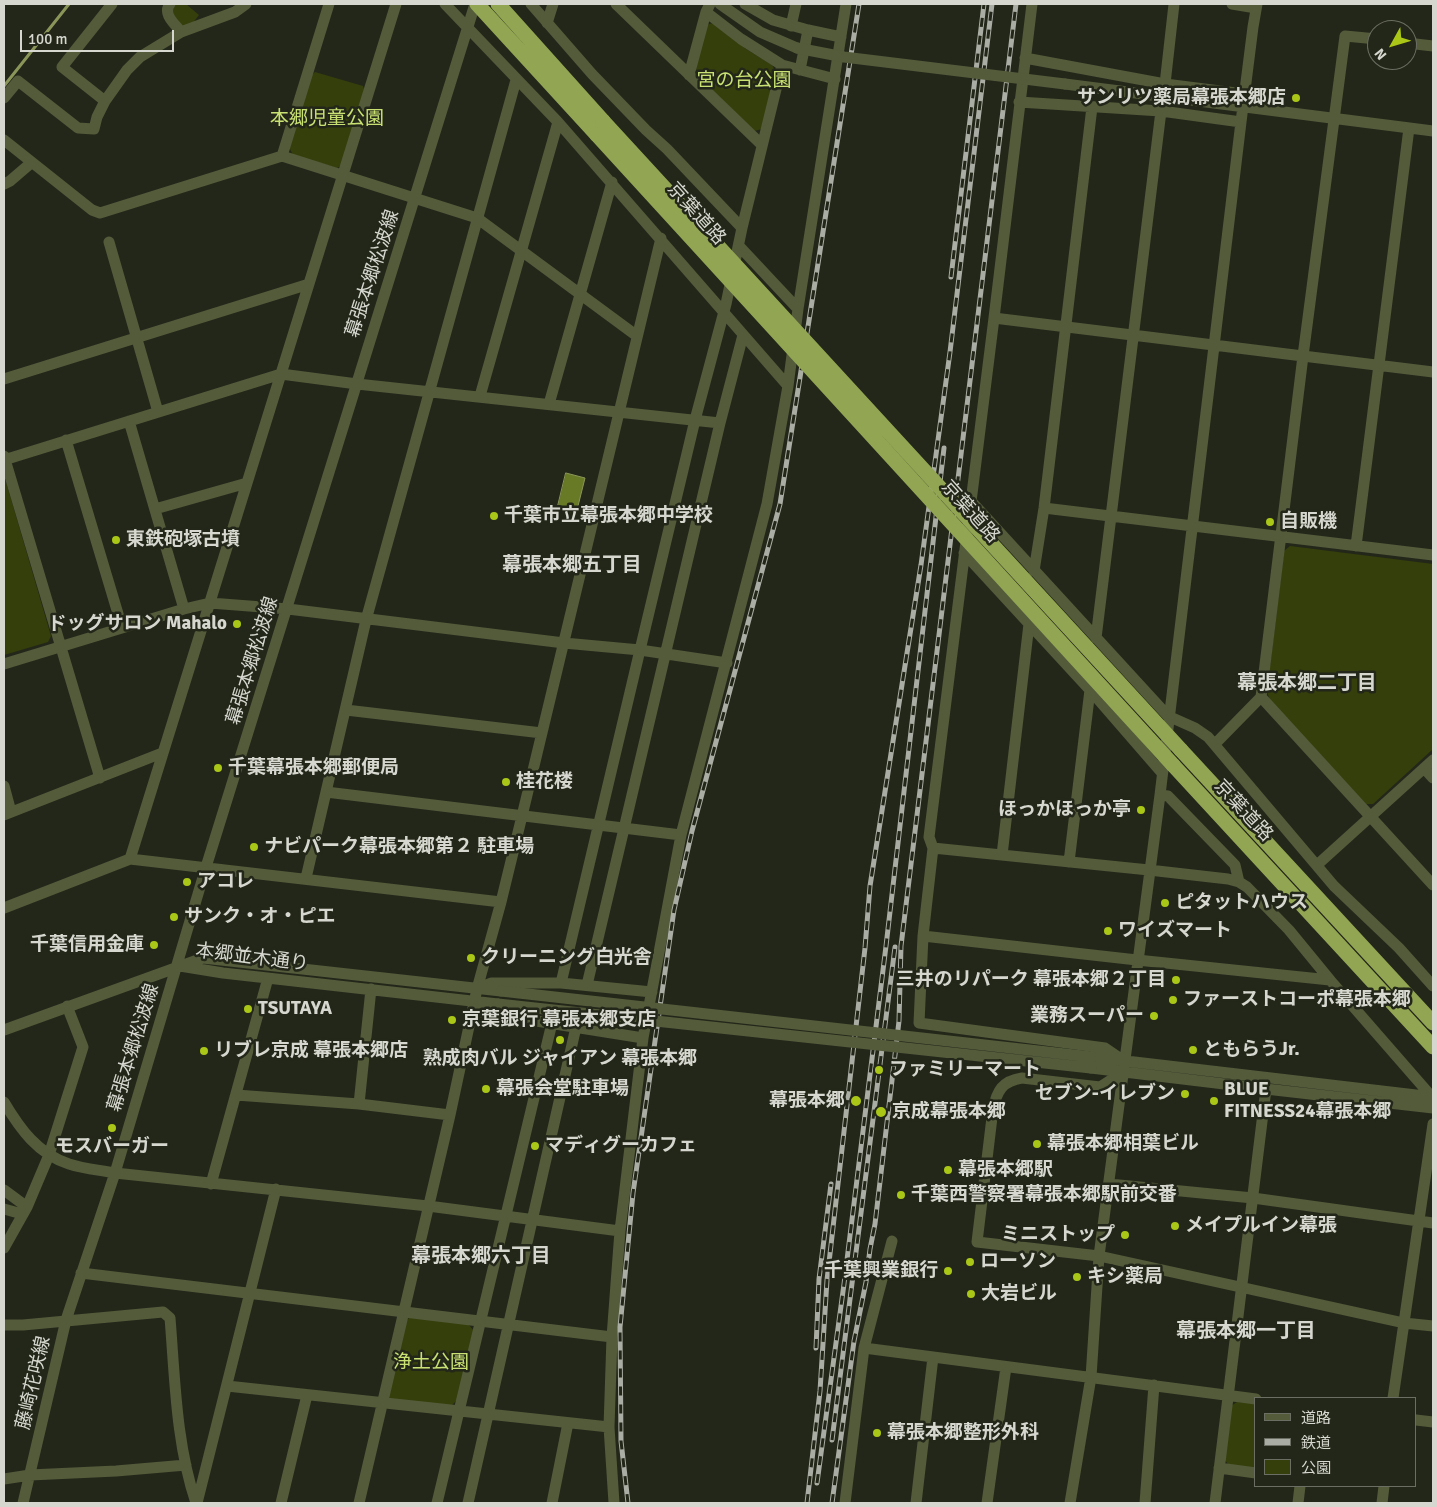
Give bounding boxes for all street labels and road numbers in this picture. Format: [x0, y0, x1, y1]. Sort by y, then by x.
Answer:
street label: 京葉道路 [662, 178, 730, 250]
street label: 幕張本郷松波線 [342, 207, 404, 341]
street label: 京葉道路 [936, 476, 1004, 548]
street label: 幕張本郷松波線 [223, 594, 283, 728]
street label: 京葉道路 [1209, 775, 1277, 847]
street label: 本郷並木通り [194, 940, 310, 976]
street label: 幕張本郷松波線 [104, 981, 164, 1115]
street label: 藤崎花咲線 [12, 1334, 56, 1432]

